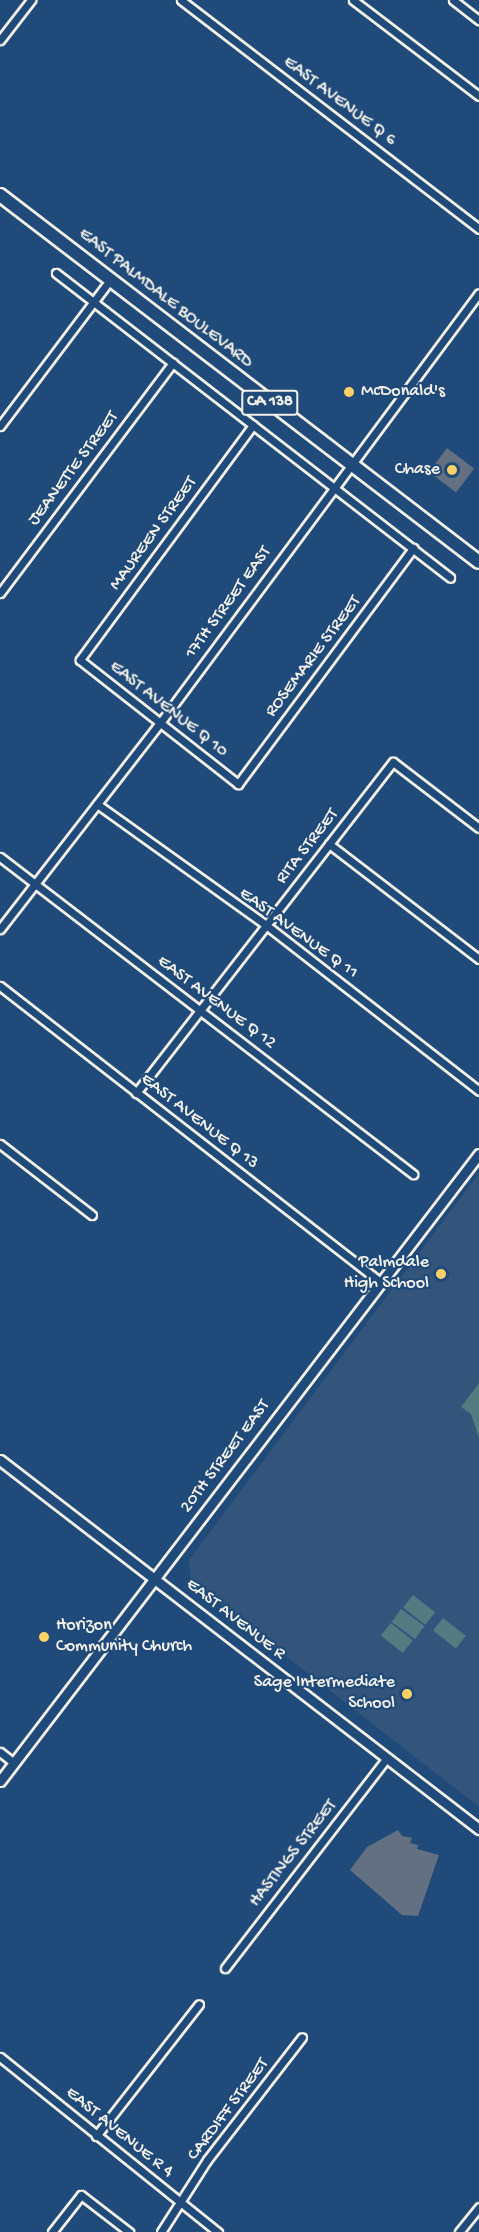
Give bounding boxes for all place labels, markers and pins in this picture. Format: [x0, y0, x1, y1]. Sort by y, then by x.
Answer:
place label: McDonald's [361, 381, 445, 403]
marker: McDonald's [342, 385, 356, 399]
place label: Chase [395, 459, 440, 481]
marker: Chase [445, 463, 459, 477]
place label: Palmdale High School [344, 1253, 429, 1296]
marker: Palmdale High School [434, 1267, 448, 1281]
place label: Horizon Community Church [56, 1616, 192, 1658]
marker: Horizon Community Church [37, 1630, 51, 1644]
place label: Sage Intermediate School [254, 1673, 395, 1716]
marker: Sage Intermediate School [400, 1687, 414, 1701]

